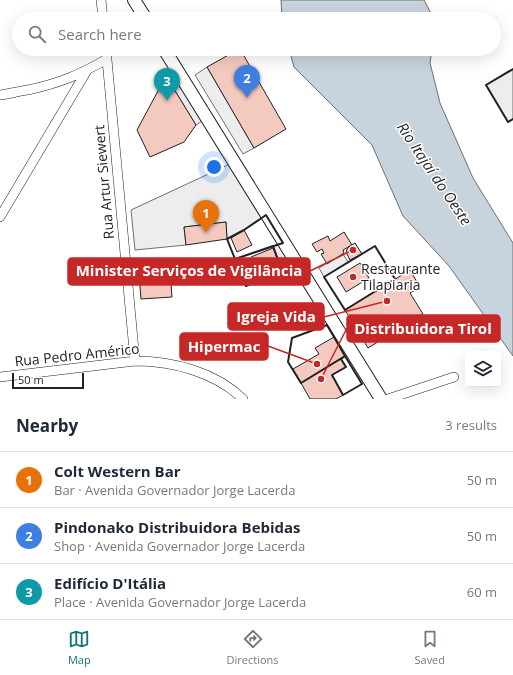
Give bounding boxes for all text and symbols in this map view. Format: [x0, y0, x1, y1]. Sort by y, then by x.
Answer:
search box [12, 12, 501, 56]
icon: search [26, 23, 48, 45]
text: Search here [58, 24, 142, 44]
pin: 2 [234, 65, 260, 98]
pin: 3 [154, 68, 180, 101]
water label: Rio Itajaí do Oeste [393, 118, 477, 229]
street label: Rua Artur Siewert [89, 124, 118, 240]
your location [204, 157, 224, 177]
pin: 1 [193, 200, 219, 233]
callout: Minister Serviços de Vigilância [68, 258, 310, 285]
place label: Restaurante Tilapiaria [361, 259, 441, 294]
text: Minister Serviços de Vigilância [76, 260, 302, 280]
marker: Restaurante Tilapiaria [348, 272, 358, 282]
callout: Igreja Vida [228, 303, 324, 330]
text: Igreja Vida [236, 306, 316, 326]
callout: Distribuidora Tirol [347, 315, 500, 342]
text: Distribuidora Tirol [354, 318, 492, 338]
callout: Hipermac [180, 333, 268, 360]
text: Hipermac [188, 336, 261, 356]
street label: Rua Pedro Américo [14, 339, 140, 371]
map controls [465, 351, 501, 387]
button: layers [465, 351, 501, 387]
scale bar [12, 371, 84, 390]
text: 50 m [18, 372, 44, 387]
text: Nearby [16, 414, 78, 437]
text: 3 results [445, 416, 497, 434]
text: Colt Western Bar [54, 461, 181, 481]
text: 1 [25, 471, 33, 489]
text: 50 m [467, 471, 497, 489]
text: Bar · Avenida Governador Jorge Lacerda [54, 481, 295, 499]
text: Pindonako Distribuidora Bebidas [54, 517, 301, 537]
text: 2 [25, 527, 33, 545]
text: 50 m [467, 527, 497, 545]
text: Shop · Avenida Governador Jorge Lacerda [54, 537, 305, 555]
text: Edifício D'Itália [54, 573, 166, 593]
text: 3 [25, 583, 33, 601]
text: 60 m [467, 583, 497, 601]
text: Place · Avenida Governador Jorge Lacerda [54, 593, 306, 611]
tab: Map [68, 628, 91, 667]
tab: Directions [227, 628, 279, 667]
tab: Saved [414, 628, 445, 667]

